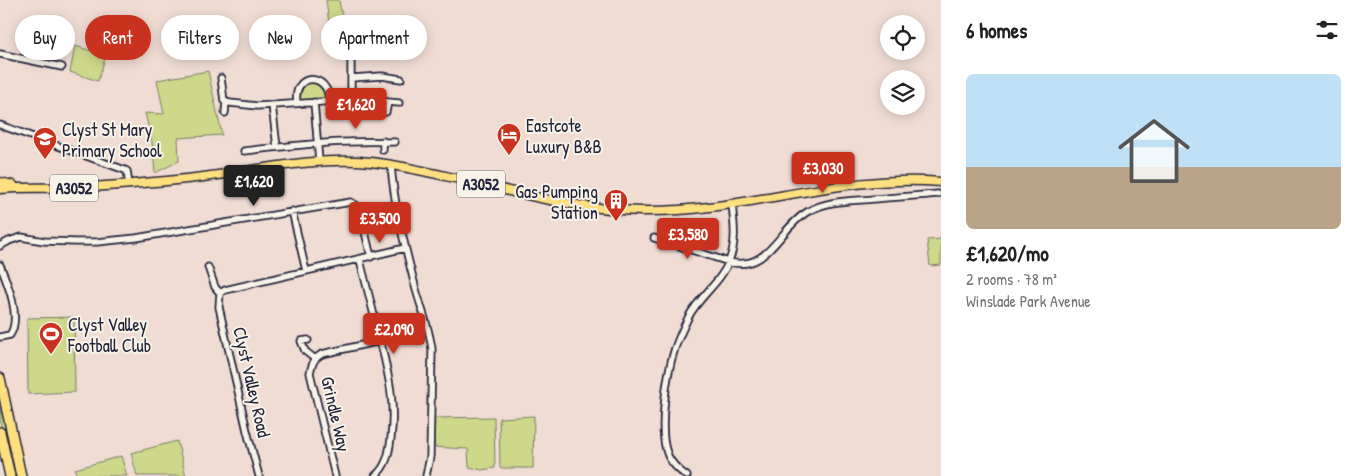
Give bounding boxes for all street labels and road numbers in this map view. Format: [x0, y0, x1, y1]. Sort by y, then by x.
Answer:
road number: A3052 [457, 170, 505, 198]
road number: A3052 [50, 174, 98, 202]
street label: Clyst Valley Road [227, 324, 277, 440]
street label: Grindle Way [315, 374, 357, 455]

